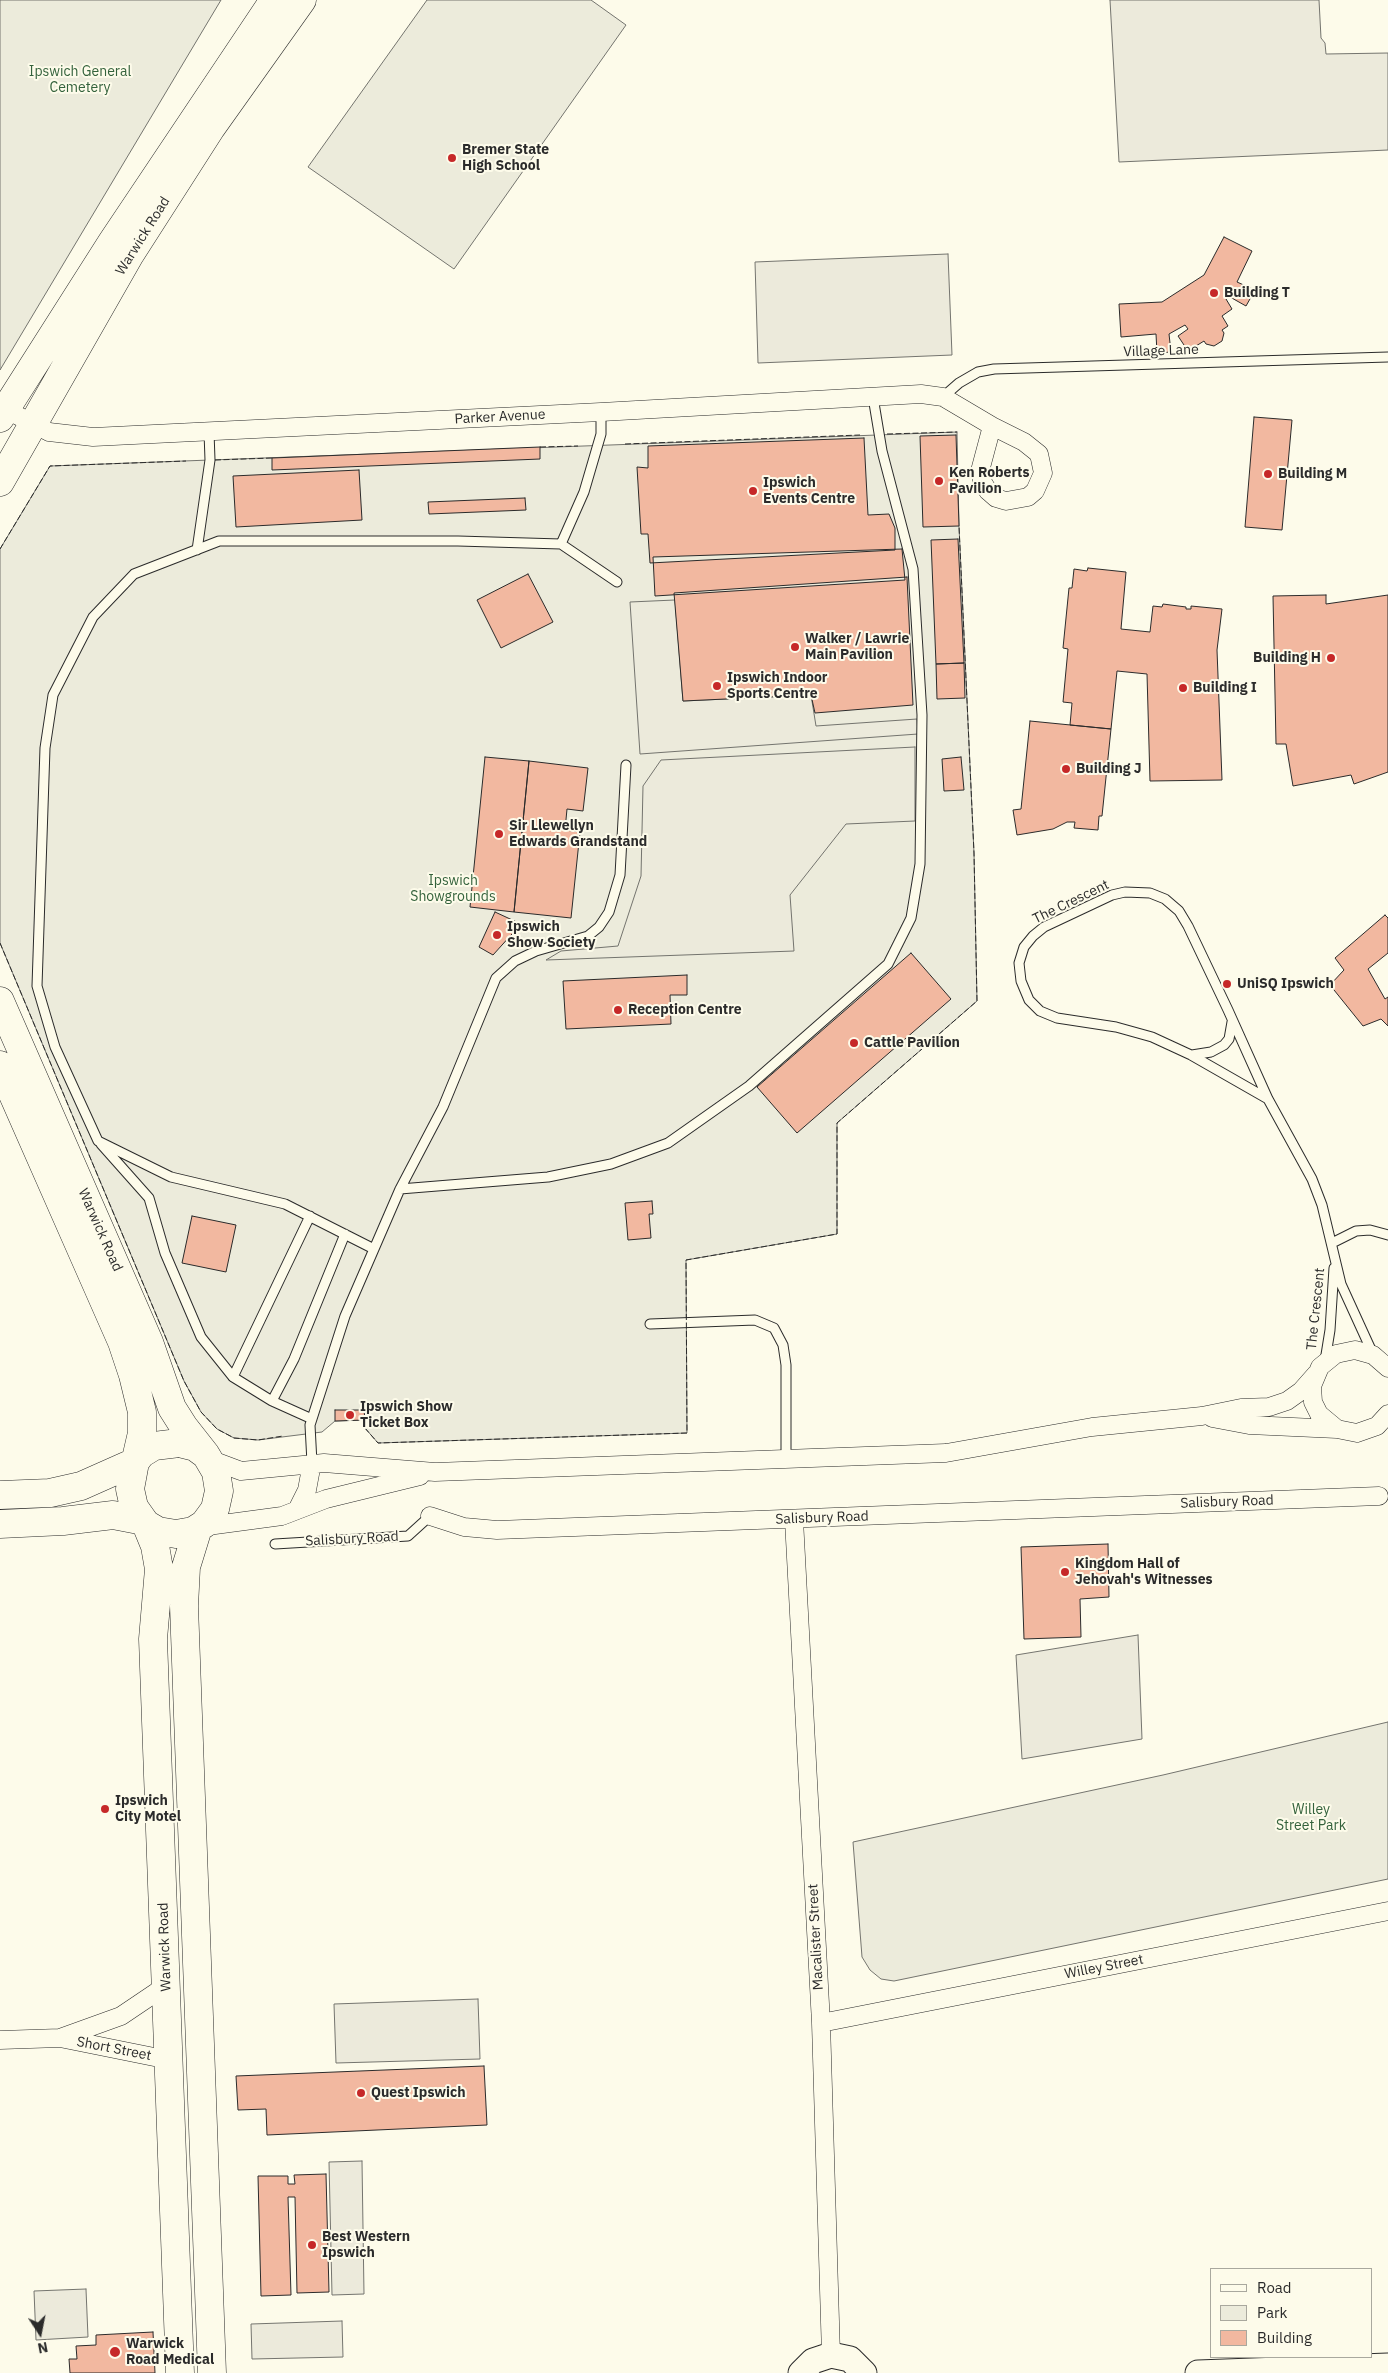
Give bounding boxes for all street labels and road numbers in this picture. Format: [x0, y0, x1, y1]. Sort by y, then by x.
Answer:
street label: Warwick Road [112, 194, 174, 278]
street label: Village Lane [1123, 341, 1199, 361]
street label: Parker Avenue [454, 406, 546, 428]
street label: The Crescent [1030, 876, 1112, 928]
street label: Warwick Road [74, 1186, 126, 1274]
street label: The Crescent [1303, 1267, 1329, 1351]
street label: Salisbury Road [1180, 1492, 1274, 1512]
street label: Salisbury Road [775, 1508, 869, 1528]
street label: Salisbury Road [305, 1528, 399, 1550]
street label: Macalister Street [805, 1883, 827, 1991]
street label: Warwick Road [155, 1902, 175, 1992]
street label: Willey Street [1063, 1951, 1145, 1983]
street label: Short Street [75, 2034, 153, 2064]

